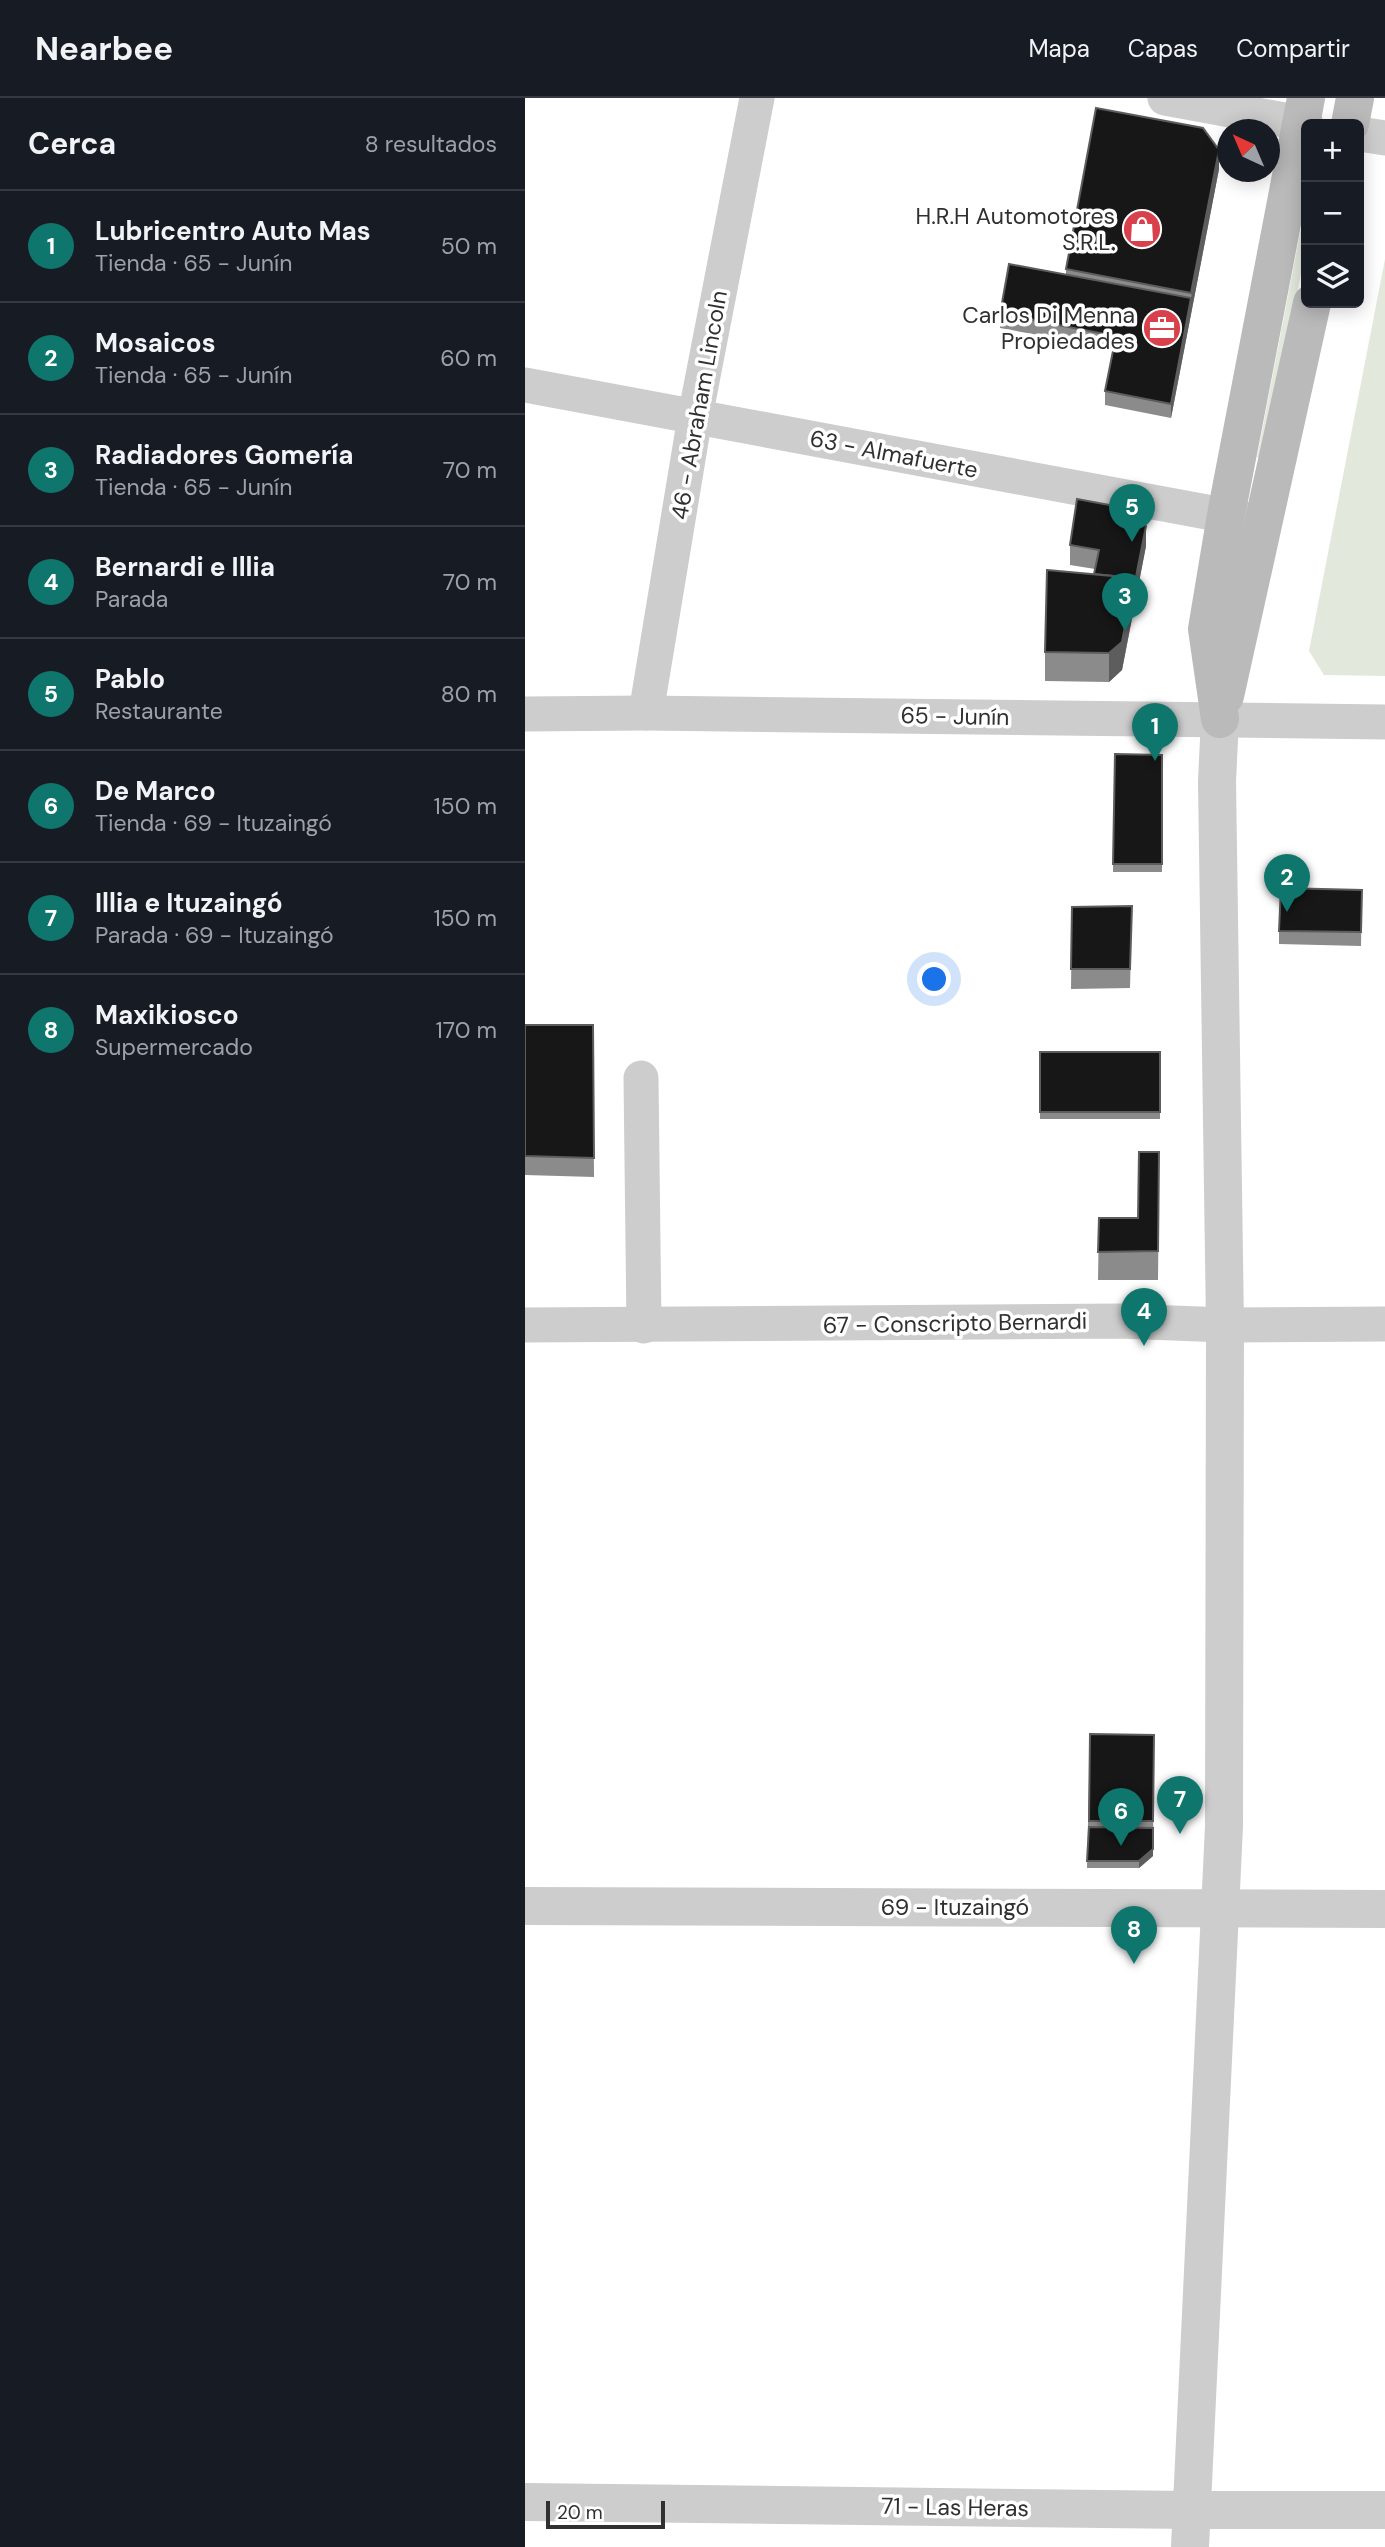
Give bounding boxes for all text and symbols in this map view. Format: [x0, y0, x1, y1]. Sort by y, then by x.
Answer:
text: Nearbee [35, 27, 173, 70]
text: Mapa [1028, 33, 1090, 64]
text: Capas [1128, 33, 1198, 64]
text: Compartir [1236, 33, 1350, 64]
north arrow [1217, 119, 1280, 182]
map controls [1301, 119, 1364, 308]
button: + [1301, 119, 1364, 182]
text: Cerca [28, 124, 116, 163]
text: 8 resultados [365, 129, 497, 159]
button: − [1301, 182, 1364, 245]
place label: H.R.H Automotores S.R.L. [916, 201, 1115, 257]
shop icon: H.R.H Automotores S.R.L. [1121, 208, 1163, 250]
text: Lubricentro Auto Mas [95, 214, 371, 248]
text: 1 [47, 231, 55, 261]
text: 50 m [441, 231, 497, 261]
button: layers [1301, 245, 1364, 308]
text: Tienda · 65 - Junín [95, 248, 292, 278]
street label: 46 - Abraham Lincoln [664, 288, 734, 522]
place label: Carlos Di Menna Propiedades [962, 300, 1135, 356]
office icon: Carlos Di Menna Propiedades [1141, 307, 1183, 349]
text: Mosaicos [95, 326, 216, 360]
text: 2 [44, 343, 58, 373]
text: 60 m [440, 343, 497, 373]
text: Tienda · 65 - Junín [95, 360, 292, 390]
street label: 63 - Almafuerte [807, 423, 981, 485]
text: Radiadores Gomería [95, 438, 353, 472]
text: 3 [44, 455, 58, 485]
text: 70 m [443, 455, 497, 485]
text: Tienda · 65 - Junín [95, 472, 292, 502]
pin: 5 [1109, 484, 1155, 542]
text: Bernardi e Illia [95, 550, 275, 584]
text: 4 [44, 567, 58, 597]
text: 70 m [443, 567, 497, 597]
pin: 3 [1102, 573, 1148, 631]
text: Parada [95, 584, 168, 614]
text: Pablo [95, 662, 165, 696]
text: 5 [44, 679, 58, 709]
text: 80 m [441, 679, 497, 709]
text: Restaurante [95, 696, 223, 726]
street label: 65 - Junín [900, 700, 1010, 732]
pin: 1 [1132, 703, 1178, 761]
text: De Marco [95, 774, 216, 808]
text: 6 [44, 791, 58, 821]
text: 150 m [433, 791, 497, 821]
text: Tienda · 69 - Ituzaingó [95, 808, 332, 838]
pin: 2 [1264, 854, 1310, 912]
text: Illia e Ituzaingó [95, 886, 283, 920]
text: 7 [45, 903, 57, 933]
text: 150 m [433, 903, 497, 933]
text: Parada · 69 - Ituzaingó [95, 920, 334, 950]
your location [917, 962, 951, 996]
text: Maxikiosco [95, 998, 239, 1032]
text: 8 [44, 1015, 58, 1045]
text: 170 m [436, 1015, 497, 1045]
text: Supermercado [95, 1032, 253, 1062]
pin: 4 [1121, 1288, 1167, 1346]
street label: 67 - Conscripto Bernardi [823, 1306, 1087, 1340]
pin: 7 [1157, 1776, 1203, 1834]
pin: 6 [1098, 1788, 1144, 1846]
street label: 69 - Ituzaingó [881, 1892, 1029, 1922]
pin: 8 [1111, 1906, 1157, 1964]
street label: 71 - Las Heras [881, 2491, 1029, 2523]
scale bar [546, 2498, 665, 2530]
text: 20 m [557, 2500, 603, 2525]

